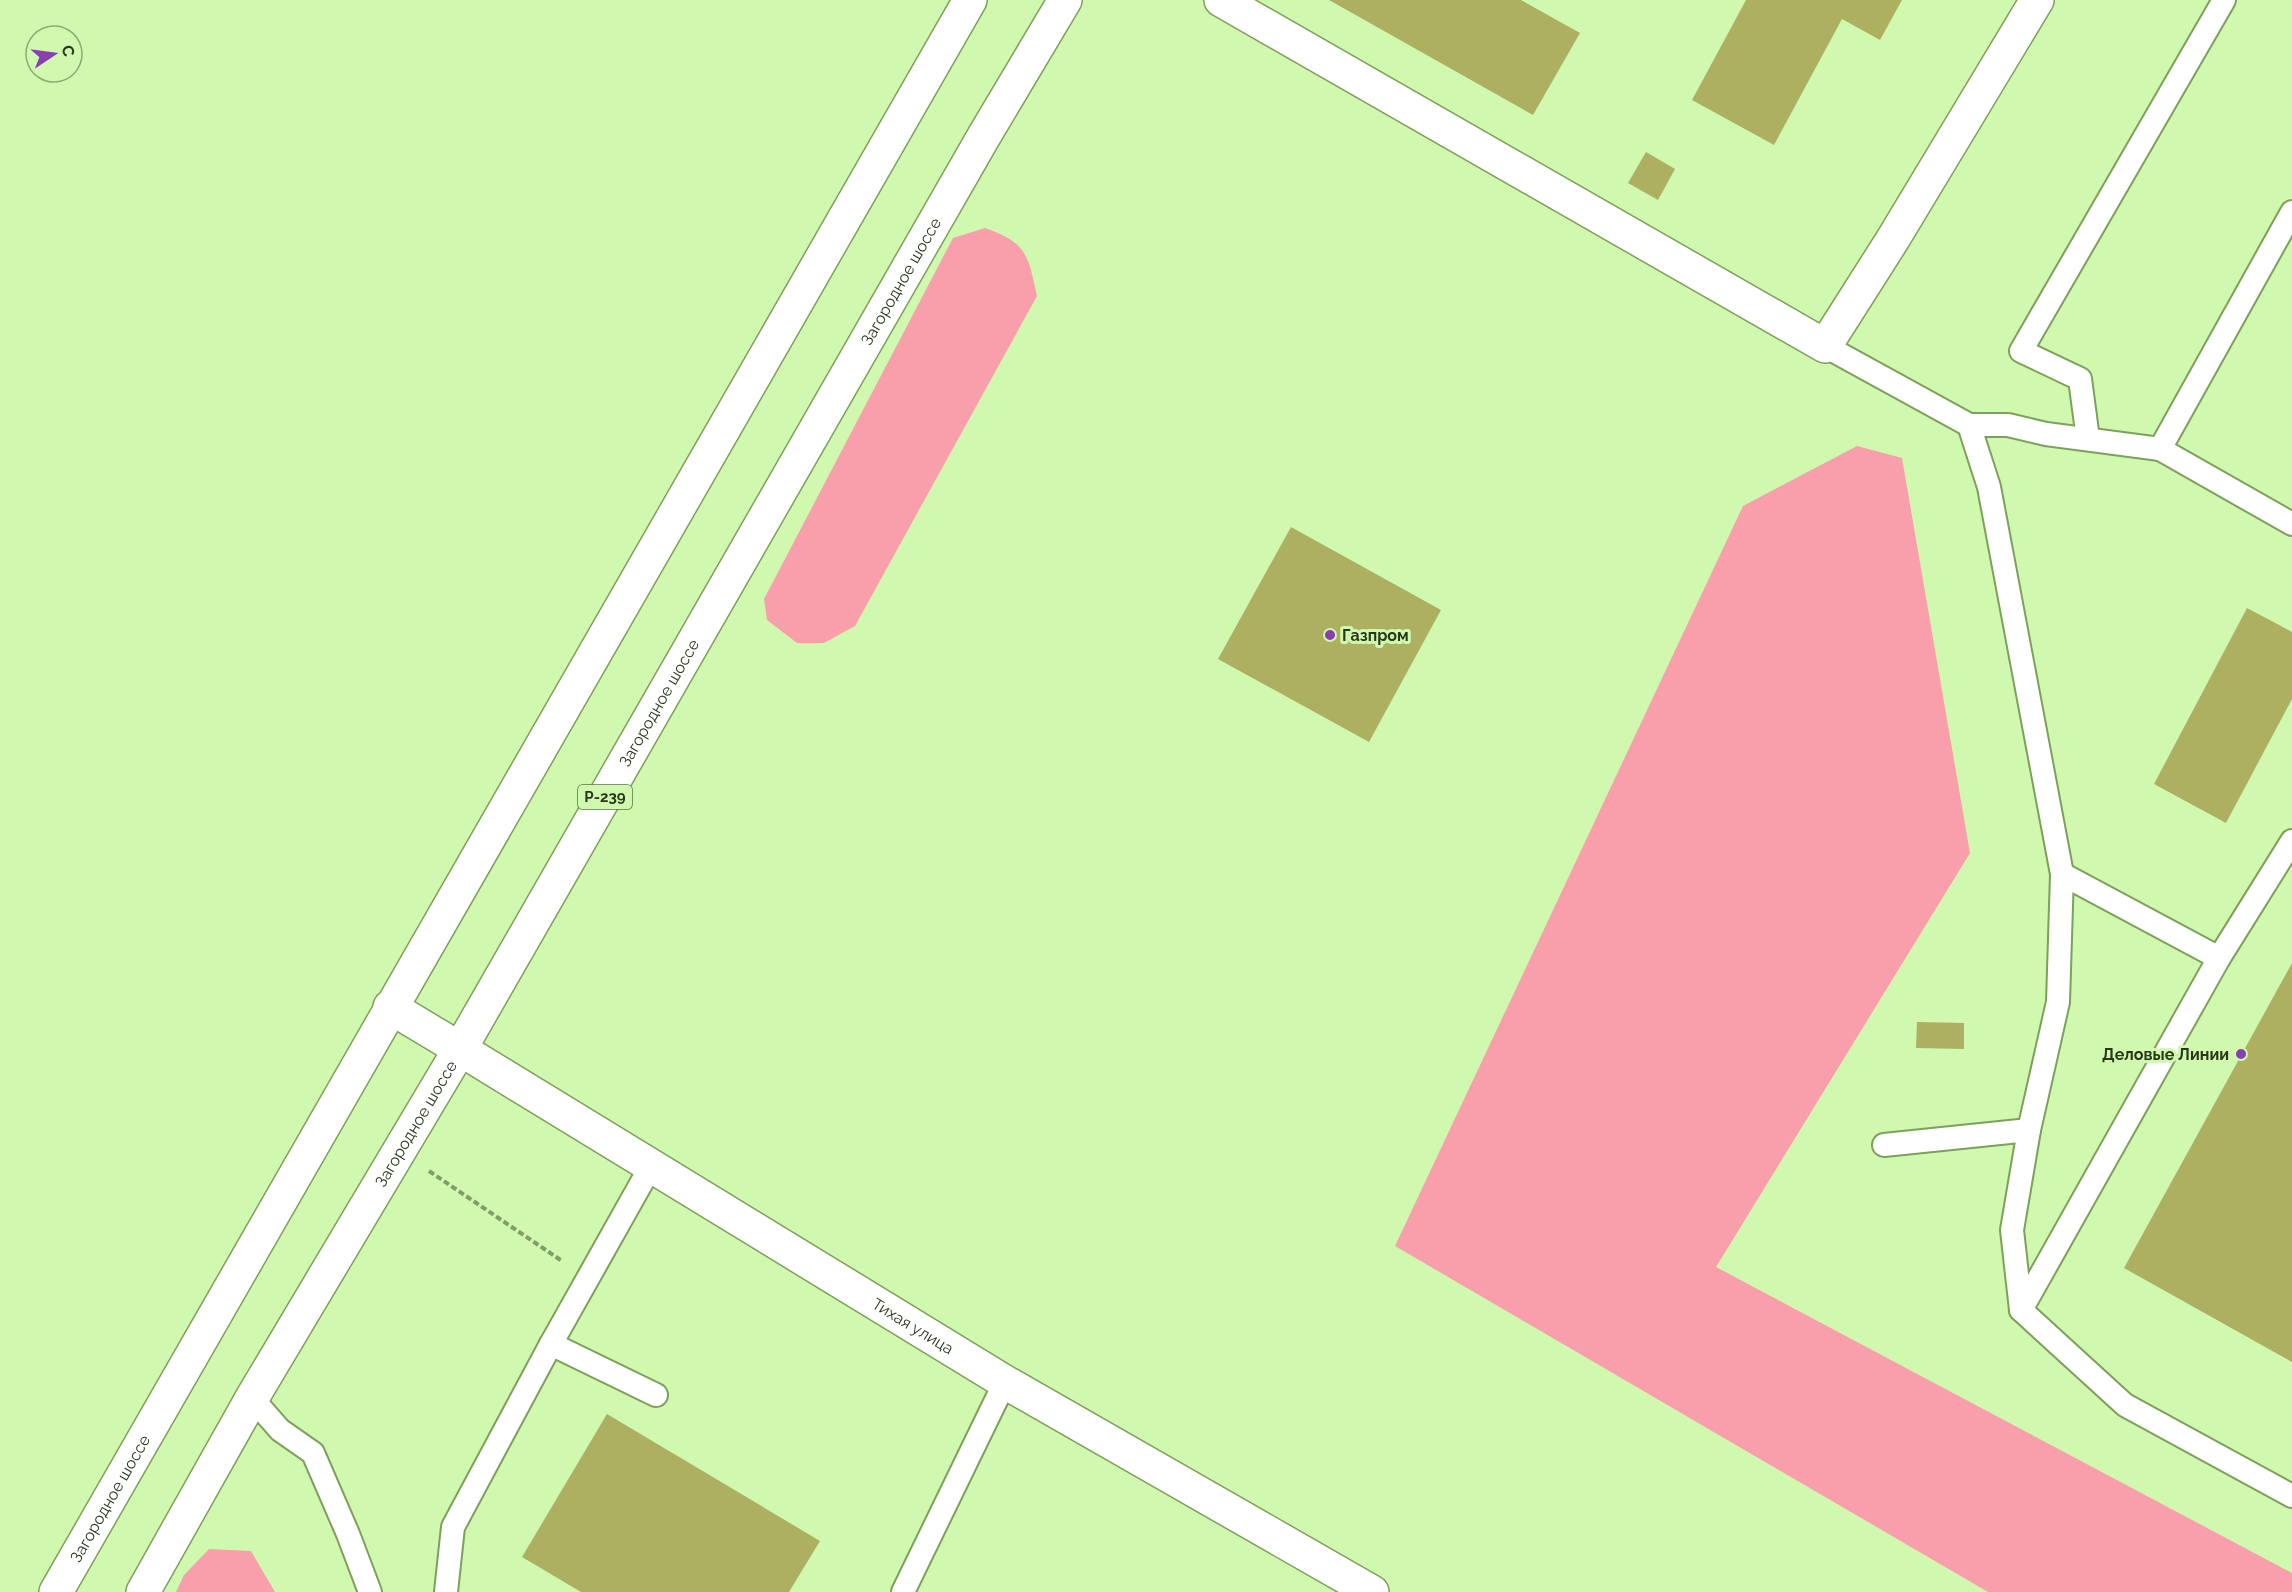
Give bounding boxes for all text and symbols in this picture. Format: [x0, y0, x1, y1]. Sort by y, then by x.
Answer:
north arrow [24, 24, 84, 84]
text: С [58, 43, 79, 58]
street label: Загородное шоссе [857, 214, 945, 348]
place label: Газпром [1342, 626, 1409, 645]
marker: Газпром [1323, 628, 1337, 642]
street label: Загородное шоссе [615, 636, 703, 770]
road number: Р-239 [578, 785, 632, 809]
place label: Деловые Линии [2102, 1045, 2229, 1064]
marker: Деловые Линии [2234, 1047, 2248, 1061]
street label: Загородное шоссе [371, 1057, 461, 1190]
street label: Тихая улица [869, 1294, 957, 1358]
street label: Загородное шоссе [66, 1431, 154, 1565]

